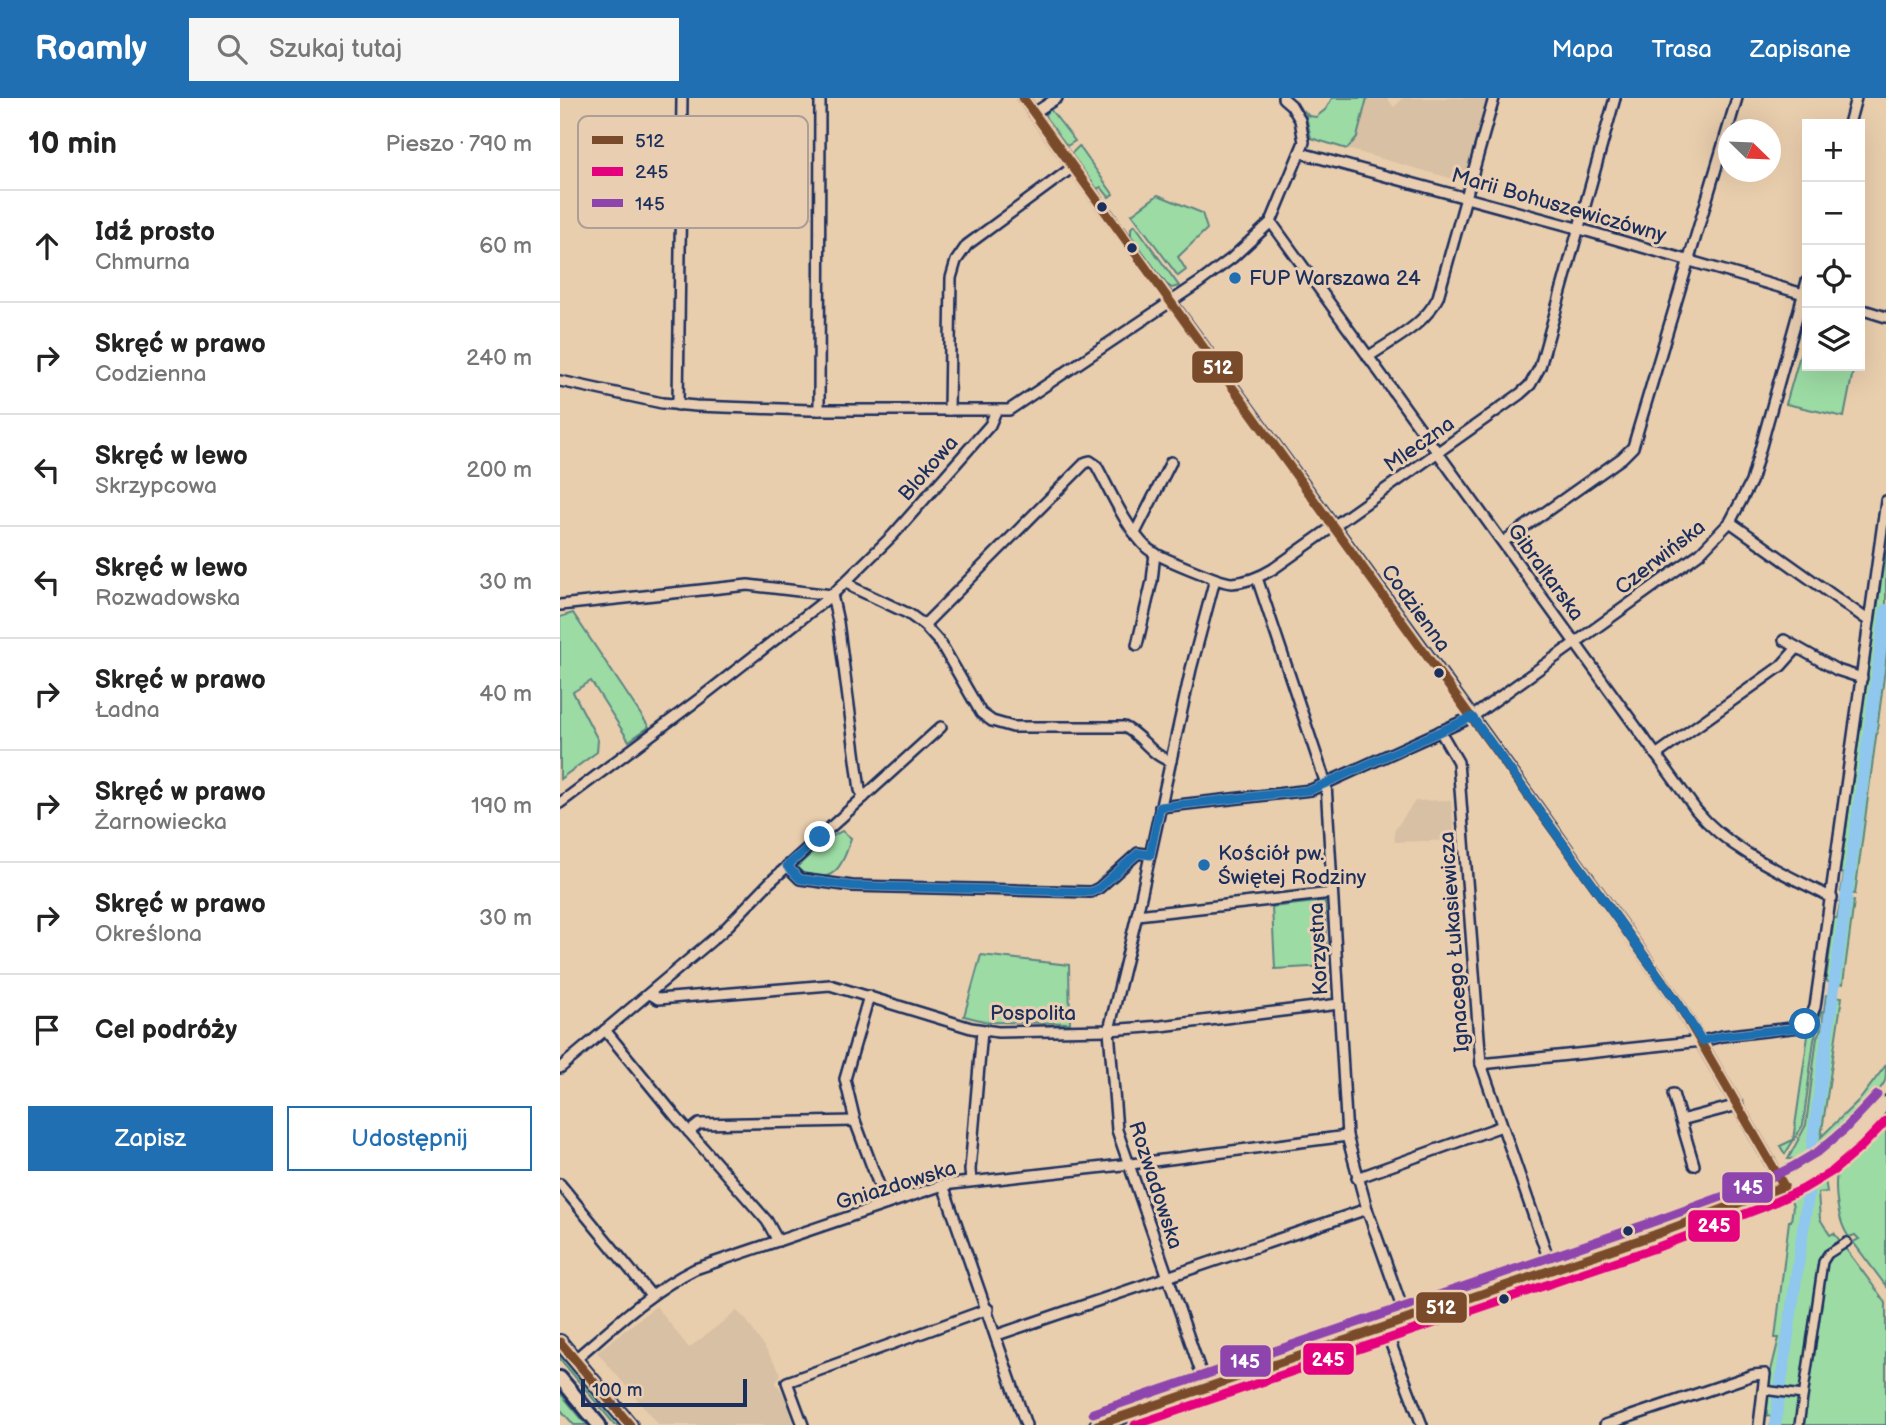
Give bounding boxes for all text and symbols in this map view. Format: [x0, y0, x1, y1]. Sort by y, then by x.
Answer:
search box [189, 18, 679, 81]
text: Roamly [35, 29, 147, 69]
icon: search [213, 30, 251, 68]
text: Szukaj tutaj [269, 34, 402, 65]
text: Mapa [1552, 35, 1613, 64]
text: Trasa [1651, 35, 1712, 64]
text: Zapisane [1750, 35, 1851, 64]
legend [578, 116, 808, 228]
north arrow [1718, 119, 1781, 182]
map controls [1802, 119, 1865, 371]
button: + [1802, 119, 1865, 182]
text: 10 min [28, 126, 117, 162]
text: Pieszo · 790 m [386, 130, 532, 158]
text: 512 [635, 130, 665, 153]
text: 245 [635, 161, 669, 184]
street label: Marii Bohuszewiczówny [1449, 163, 1670, 248]
button: − [1802, 182, 1865, 245]
text: 145 [635, 193, 665, 216]
unlabelled marker [1095, 200, 1109, 214]
text: Idź prosto [95, 217, 215, 248]
icon: ahead [28, 227, 66, 265]
text: 60 m [479, 232, 532, 260]
unlabelled marker [1125, 241, 1139, 255]
button: locate [1802, 245, 1865, 308]
text: Chmurna [95, 248, 190, 276]
place label: FUP Warszawa 24 [1249, 266, 1421, 291]
marker: FUP Warszawa 24 [1227, 270, 1243, 286]
button: layers [1802, 308, 1865, 371]
text: Skręć w prawo [95, 329, 266, 360]
icon: right [28, 339, 66, 377]
text: 240 m [466, 344, 532, 372]
line badge: 512 [1191, 350, 1244, 384]
text: 512 [1203, 357, 1234, 380]
text: Codzienna [95, 360, 207, 388]
street label: Mleczna [1379, 411, 1459, 478]
street label: Blokowa [893, 431, 964, 506]
text: Skręć w lewo [95, 441, 248, 472]
icon: left [28, 451, 66, 489]
text: 200 m [466, 456, 532, 484]
text: Skrzypcowa [95, 472, 217, 500]
street label: Czerwińska [1610, 515, 1710, 600]
street label: Gibraltarska [1502, 519, 1589, 626]
text: Skręć w lewo [95, 553, 248, 584]
street label: Codzienna [1376, 560, 1456, 657]
icon: left [28, 563, 66, 601]
text: 30 m [479, 568, 532, 596]
text: Rozwadowska [95, 584, 240, 612]
text: Skręć w prawo [95, 665, 266, 696]
unlabelled marker [1432, 666, 1446, 680]
icon: right [28, 675, 66, 713]
text: 40 m [479, 680, 532, 708]
text: Ładna [95, 696, 160, 724]
text: Skręć w prawo [95, 777, 266, 808]
icon: right [28, 787, 66, 825]
text: 190 m [471, 792, 532, 820]
text: Żarnowiecka [95, 808, 227, 836]
route end [804, 821, 835, 852]
street label: Ignacego Łukasiewicza [1434, 831, 1475, 1053]
place label: Kościół pw. Świętej Rodziny [1218, 841, 1367, 890]
marker: Kościół pw. Świętej Rodziny [1196, 857, 1212, 873]
text: Skręć w prawo [95, 889, 266, 920]
icon: right [28, 899, 66, 937]
street label: Korzystna [1304, 902, 1333, 996]
text: 30 m [479, 904, 532, 932]
text: Określona [95, 920, 202, 948]
street label: Pospolita [990, 1001, 1076, 1026]
route start [1789, 1008, 1820, 1039]
icon: arrive [28, 1011, 66, 1049]
text: Cel podróży [95, 1015, 237, 1046]
button: Zapisz [28, 1106, 273, 1171]
button: Udostępnij [287, 1106, 532, 1171]
street label: Rozwadowska [1123, 1118, 1188, 1252]
street label: Gniazdowska [833, 1155, 959, 1216]
line badge: 145 [1721, 1171, 1774, 1204]
text: 145 [1733, 1177, 1763, 1200]
line badge: 245 [1687, 1209, 1741, 1243]
text: 245 [1698, 1215, 1730, 1238]
unlabelled marker [1621, 1224, 1635, 1238]
line badge: 512 [1415, 1291, 1468, 1324]
unlabelled marker [1497, 1292, 1511, 1306]
text: 512 [1426, 1297, 1457, 1320]
line badge: 245 [1302, 1342, 1355, 1376]
line badge: 145 [1219, 1344, 1272, 1378]
text: 245 [1312, 1349, 1344, 1372]
text: 145 [1230, 1351, 1260, 1374]
scale bar [581, 1376, 747, 1408]
text: 100 m [592, 1379, 643, 1402]

